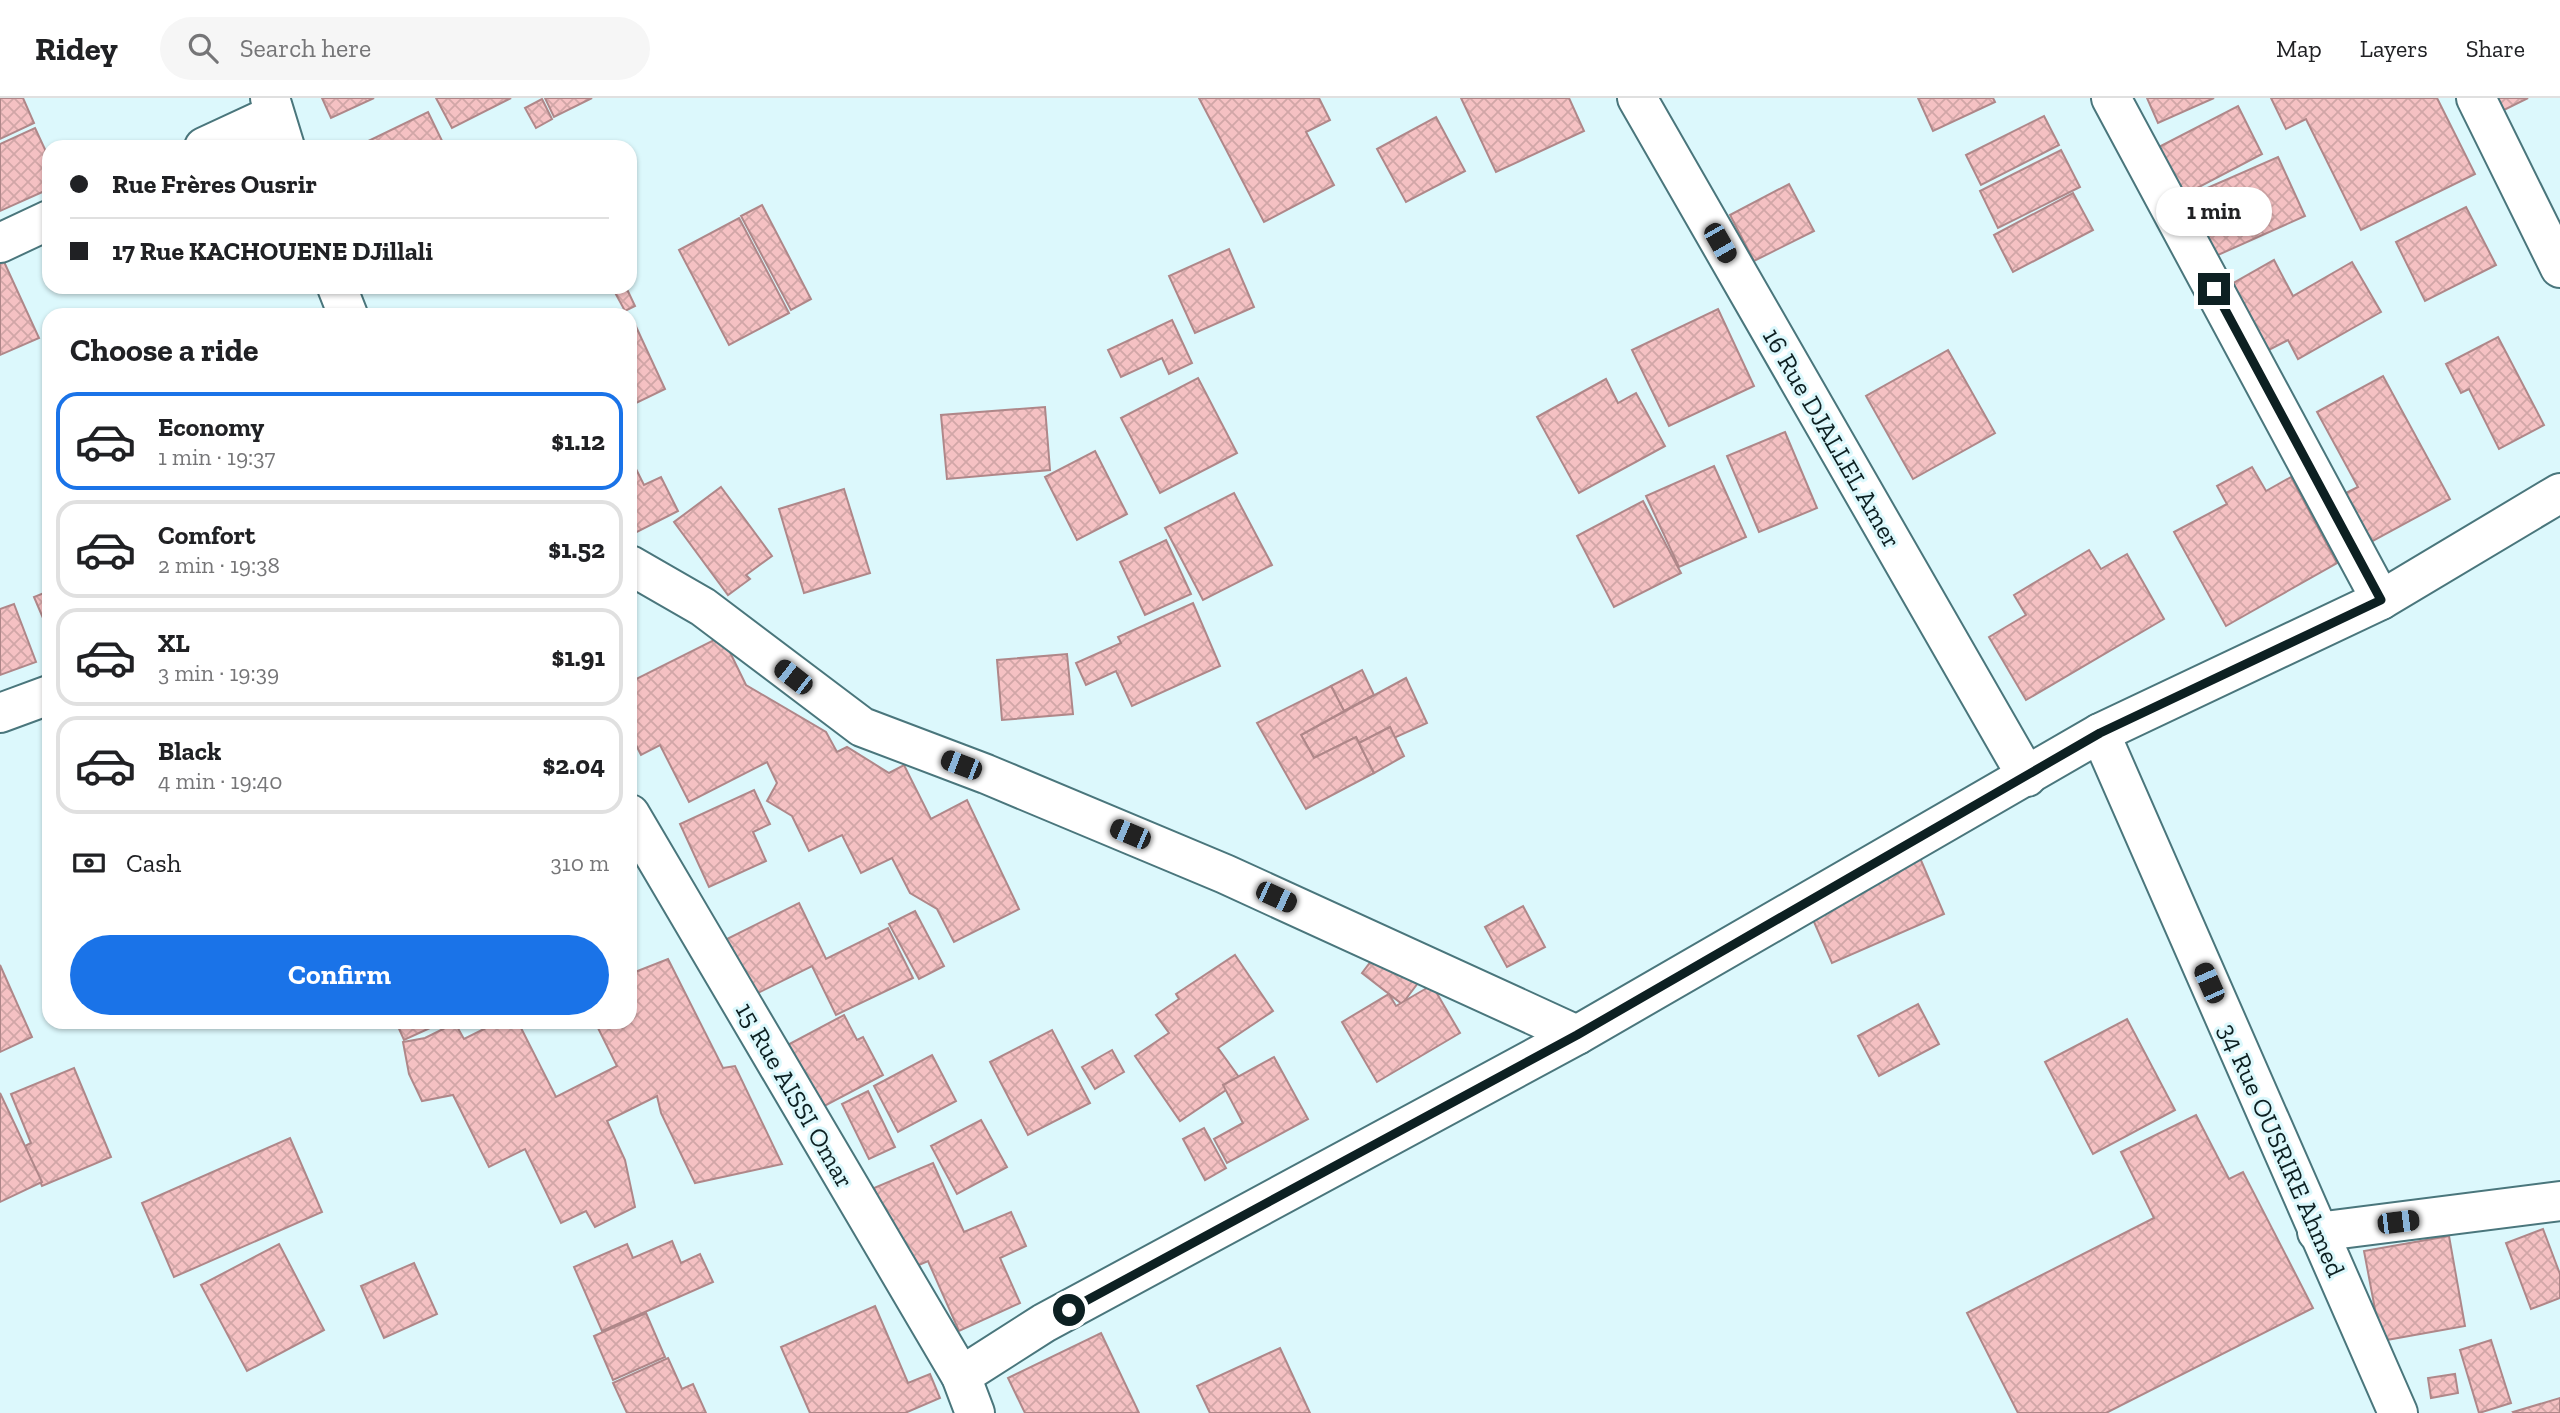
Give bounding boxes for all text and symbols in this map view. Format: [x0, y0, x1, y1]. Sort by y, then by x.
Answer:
search box [160, 17, 650, 80]
text: Ridey [35, 29, 118, 68]
icon: search [184, 29, 222, 67]
text: Search here [240, 32, 371, 64]
text: Map [2276, 34, 2322, 63]
text: Layers [2360, 34, 2428, 63]
text: Share [2466, 34, 2525, 63]
text: Rue Frères Ousrir [112, 168, 317, 200]
callout: 1 min [2156, 188, 2272, 236]
text: 1 min [2187, 197, 2241, 225]
car [1701, 220, 1740, 266]
text: 17 Rue KACHOUENE DJillali [112, 235, 433, 267]
route end [2198, 273, 2230, 305]
street label: 16 Rue DJALLEL Amer [1756, 322, 1908, 554]
text: Choose a ride [70, 331, 258, 369]
icon: car [74, 410, 137, 473]
text: Economy [158, 411, 264, 443]
text: $1.12 [551, 425, 605, 457]
text: 1 min · 19:37 [158, 443, 275, 471]
icon: car [74, 518, 137, 581]
text: Comfort [158, 519, 255, 551]
text: $1.52 [548, 533, 605, 565]
text: 2 min · 19:38 [158, 551, 280, 579]
icon: car [74, 626, 137, 689]
text: XL [158, 627, 190, 659]
text: $1.91 [551, 641, 605, 673]
car [770, 656, 817, 698]
text: 3 min · 19:39 [158, 659, 279, 687]
icon: car [74, 734, 137, 797]
text: Black [158, 735, 221, 767]
car [938, 748, 985, 782]
text: $2.04 [543, 749, 605, 781]
text: 4 min · 19:40 [158, 767, 282, 795]
car [1107, 816, 1154, 852]
icon: cash [70, 844, 108, 882]
text: Cash [126, 847, 181, 879]
text: 310 m [551, 849, 609, 877]
car [1253, 879, 1300, 915]
button: Confirm [70, 935, 609, 1015]
car [2191, 960, 2228, 1006]
street label: 15 Rue AISSI Omar [729, 996, 861, 1194]
street label: 34 Rue OUSRIRE Ahmed [2212, 1018, 2352, 1282]
car [2376, 1209, 2421, 1235]
route start [1053, 1294, 1085, 1326]

